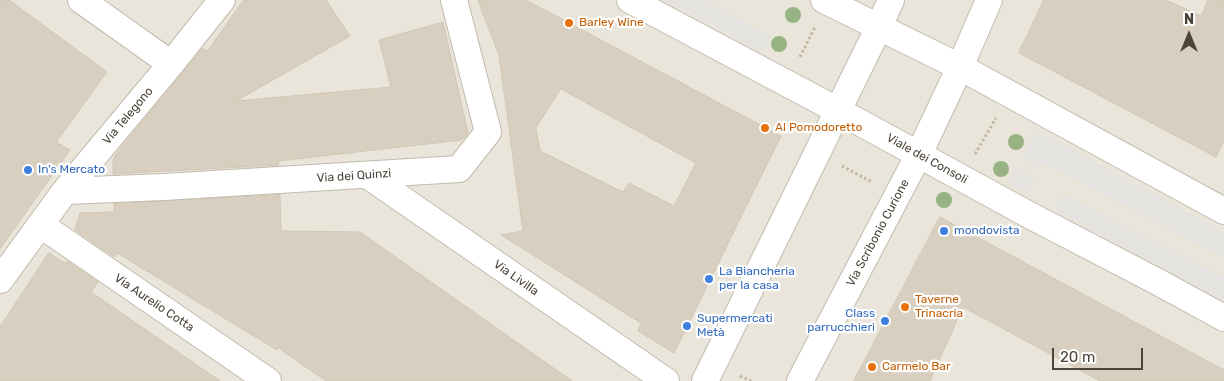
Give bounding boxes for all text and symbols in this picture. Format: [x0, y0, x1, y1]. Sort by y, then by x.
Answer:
north arrow [1164, 10, 1214, 60]
text: N [1184, 11, 1194, 28]
place label: Barley Wine [579, 16, 644, 30]
marker: Barley Wine [563, 17, 575, 29]
street label: Via Telegono [100, 84, 156, 148]
place label: Al Pomodoretto [775, 121, 862, 135]
marker: Al Pomodoretto [759, 122, 771, 134]
street label: Viale dei Consoli [884, 131, 970, 187]
place label: In's Mercato [38, 163, 105, 177]
marker: In's Mercato [22, 164, 34, 176]
street label: Via dei Quinzi [316, 166, 392, 186]
street label: Via Scribonio Curione [844, 177, 912, 289]
place label: mondovista [954, 224, 1020, 238]
marker: mondovista [938, 225, 950, 237]
street label: Via Livilla [491, 257, 541, 299]
place label: La Biancheria per la casa [719, 265, 795, 293]
street label: Via Aurelio Cotta [111, 271, 197, 335]
marker: La Biancheria per la casa [703, 273, 715, 285]
place label: Taverne Trinacria [915, 293, 963, 321]
marker: Taverne Trinacria [899, 301, 911, 313]
place label: Class parrucchieri [807, 307, 875, 335]
place label: Supermercati Metà [697, 312, 773, 340]
marker: Class parrucchieri [879, 315, 891, 327]
marker: Supermercati Metà [681, 320, 693, 332]
scale bar [1054, 338, 1145, 370]
text: 20 m [1060, 348, 1095, 366]
place label: Carmelo Bar [882, 360, 951, 374]
marker: Carmelo Bar [866, 361, 878, 373]

